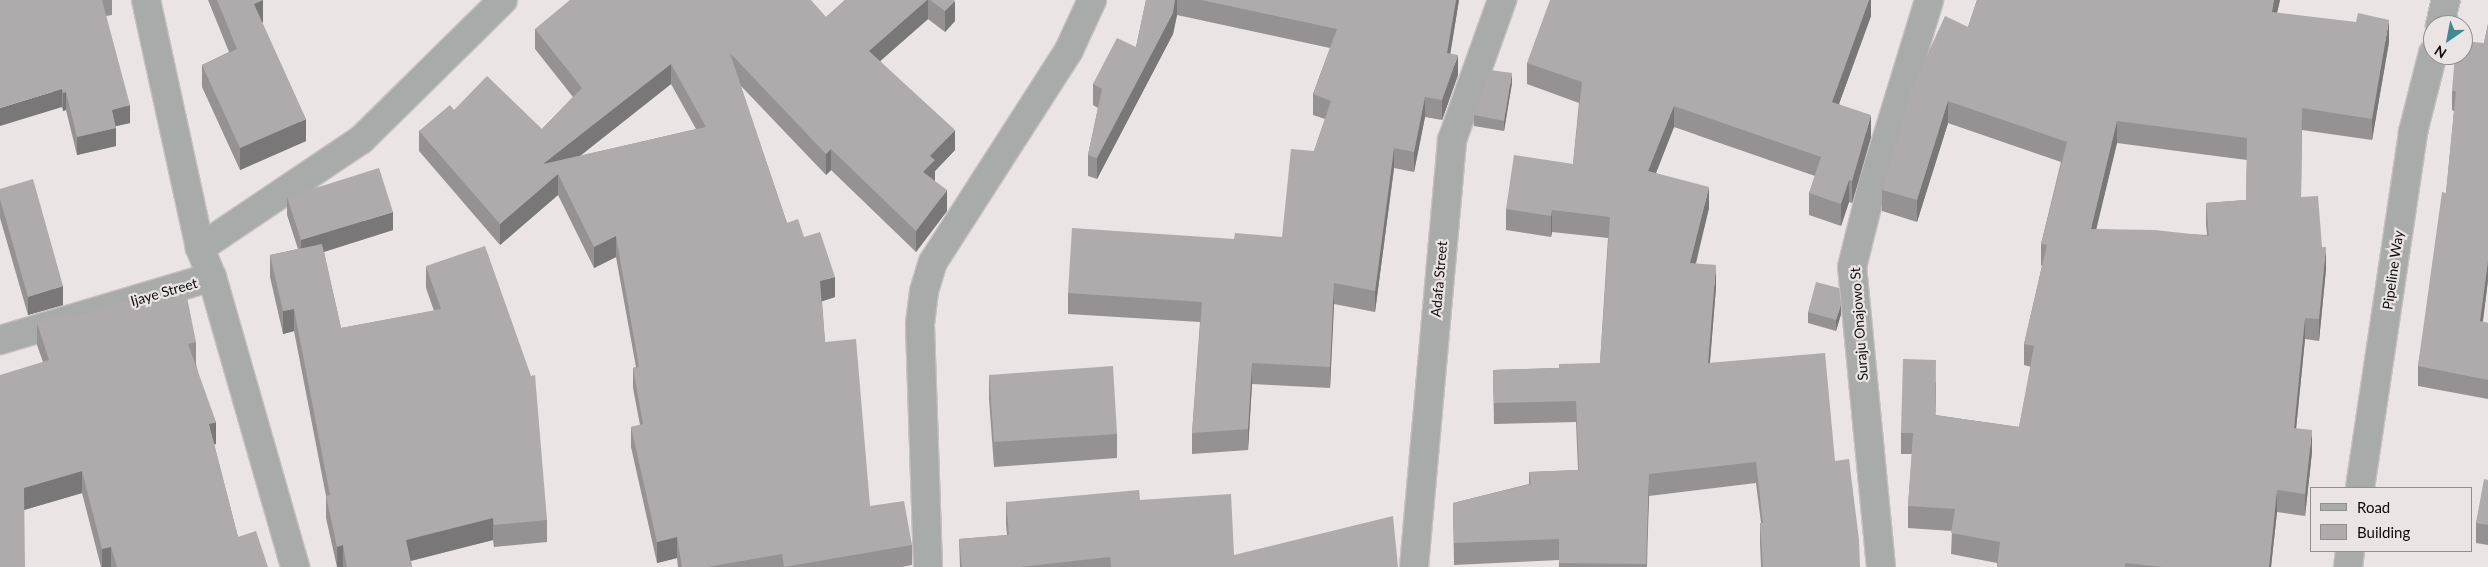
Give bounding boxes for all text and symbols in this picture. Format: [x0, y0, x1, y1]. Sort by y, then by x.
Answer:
north arrow [2423, 15, 2473, 65]
text: N [2431, 42, 2449, 62]
street label: Pipeline Way [2379, 229, 2407, 311]
street label: Adafa Street [1427, 240, 1451, 318]
street label: Suraju Onajowo St [1847, 267, 1871, 381]
street label: Ijaye Street [129, 274, 199, 310]
legend [2310, 487, 2473, 552]
text: Road [2357, 498, 2390, 516]
text: Building [2357, 523, 2410, 541]

